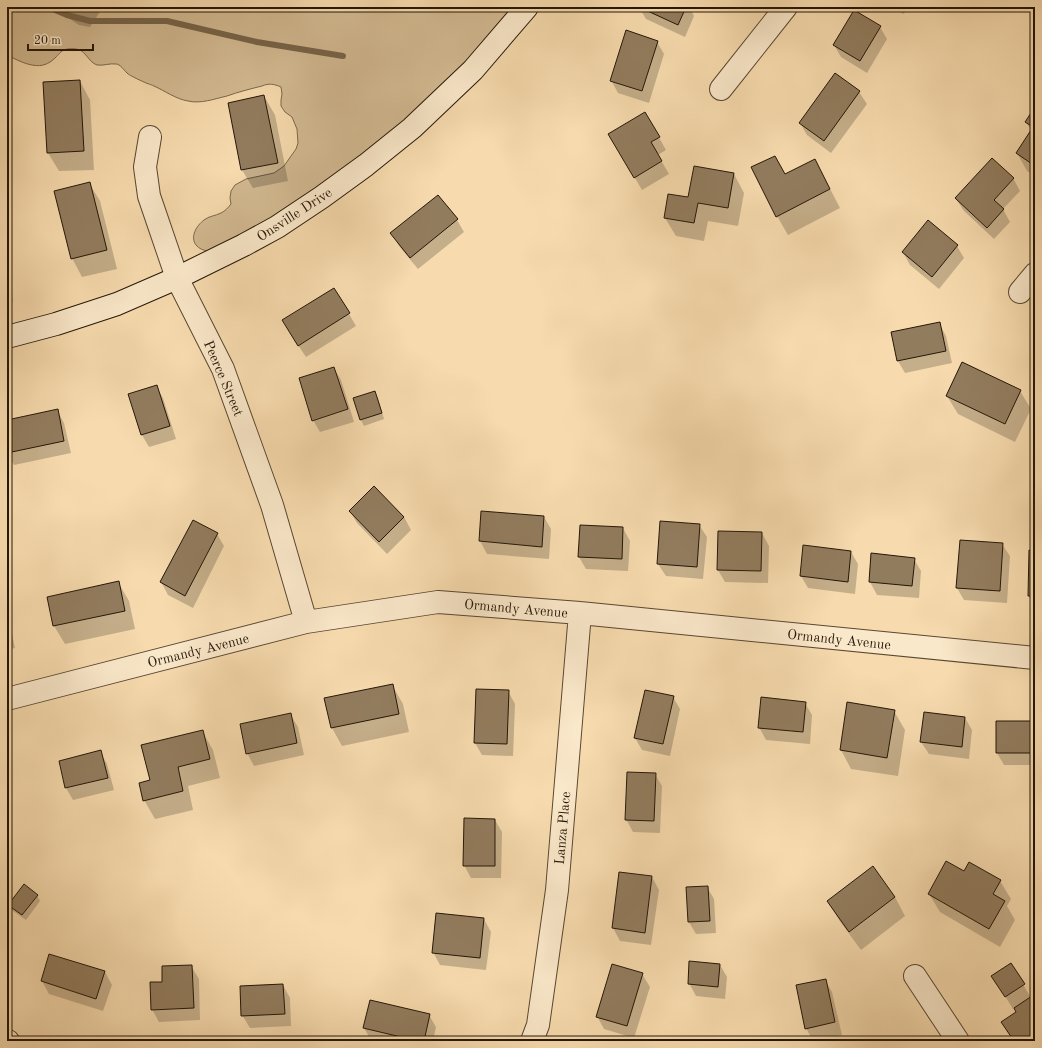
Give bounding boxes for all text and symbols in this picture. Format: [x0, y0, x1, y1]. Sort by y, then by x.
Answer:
scale bar [28, 26, 93, 52]
text: 20 m [34, 35, 61, 47]
street label: Onsville Drive [255, 185, 334, 244]
street label: Peerce Street [201, 338, 245, 418]
street label: Ormandy Avenue [463, 597, 568, 621]
street label: Ormandy Avenue [786, 628, 891, 652]
street label: Ormandy Avenue [146, 632, 251, 670]
street label: Lanza Place [553, 791, 573, 865]

